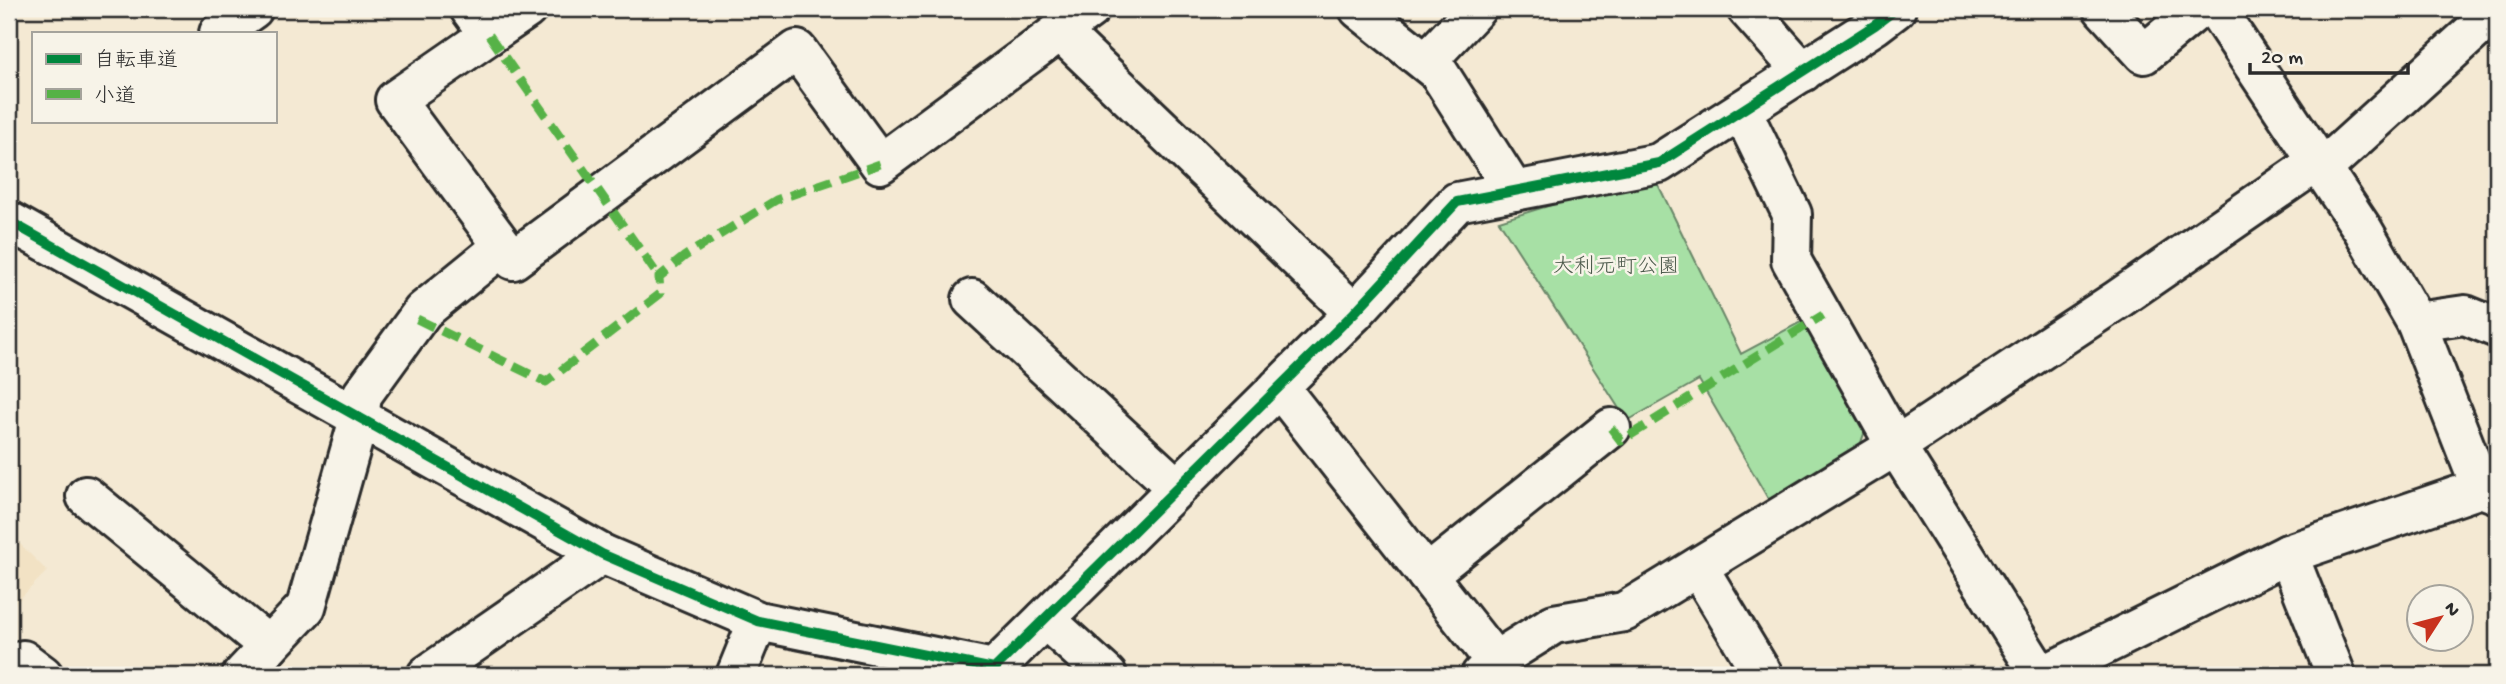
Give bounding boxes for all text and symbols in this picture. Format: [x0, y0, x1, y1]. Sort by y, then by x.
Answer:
legend [32, 32, 276, 122]
scale bar [2250, 32, 2408, 76]
text: 20 m [2261, 47, 2303, 72]
text: 自転車道 [94, 48, 178, 75]
text: 小道 [94, 85, 136, 111]
park label: 大利元町公園 [1553, 255, 1679, 281]
north arrow [2404, 582, 2474, 652]
text: N [2438, 598, 2464, 622]

